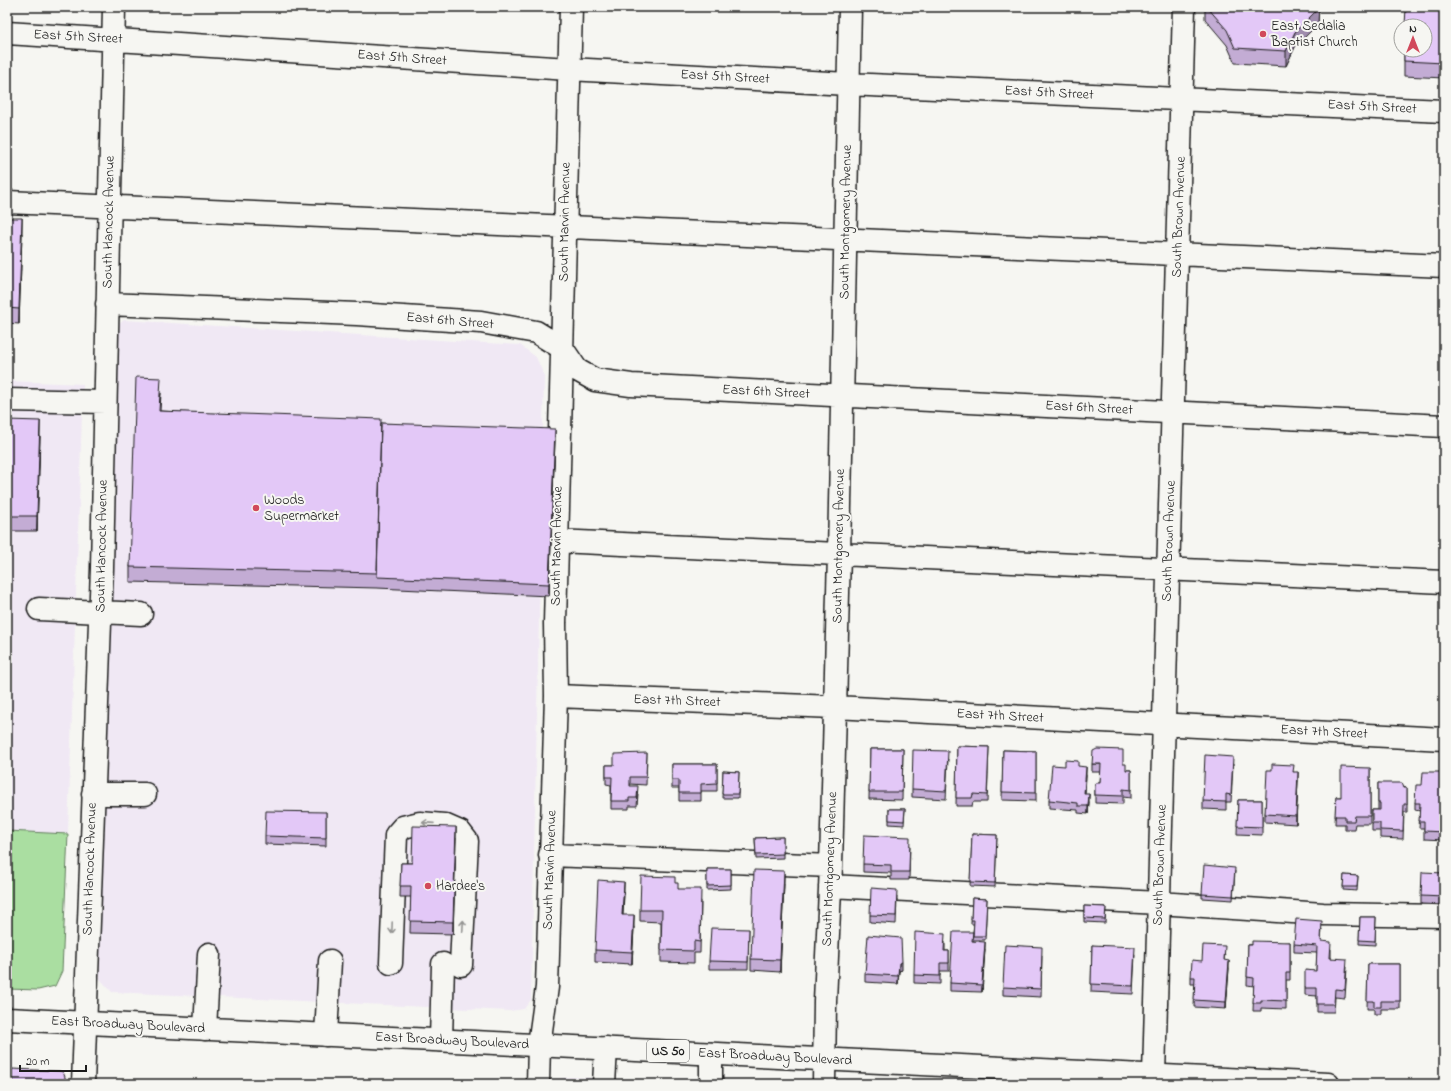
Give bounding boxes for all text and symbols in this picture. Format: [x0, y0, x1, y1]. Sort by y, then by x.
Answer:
place label: East Sedalia Baptist Church [1270, 16, 1358, 53]
north arrow [1393, 18, 1433, 58]
text: N [1409, 21, 1417, 37]
street label: East 5th Street [33, 24, 124, 50]
marker: East Sedalia Baptist Church [1258, 29, 1268, 39]
street label: East 5th Street [357, 44, 448, 72]
street label: East 5th Street [680, 64, 771, 90]
street label: East 5th Street [1004, 80, 1095, 106]
street label: East 5th Street [1327, 94, 1418, 120]
street label: South Montgomery Avenue [834, 144, 859, 300]
street label: South Hancock Avenue [97, 155, 121, 289]
street label: South Brown Avenue [1166, 155, 1192, 278]
street label: South Marvin Avenue [553, 161, 577, 282]
street label: East 6th Street [405, 307, 495, 335]
street label: East 6th Street [722, 379, 811, 405]
street label: East 6th Street [1045, 395, 1134, 421]
street label: South Montgomery Avenue [827, 468, 852, 624]
street label: South Hancock Avenue [90, 479, 114, 613]
street label: South Brown Avenue [1156, 479, 1182, 602]
street label: South Marvin Avenue [545, 485, 569, 606]
place label: Woods Supermarket [264, 490, 339, 527]
marker: Woods Supermarket [251, 503, 261, 513]
street label: East 7th Street [633, 689, 721, 713]
street label: East 7th Street [956, 703, 1044, 729]
street label: East 7th Street [1280, 719, 1368, 745]
street label: South Montgomery Avenue [817, 791, 844, 947]
street label: South Hancock Avenue [77, 802, 103, 936]
street label: South Brown Avenue [1147, 803, 1173, 926]
street label: South Marvin Avenue [537, 809, 563, 930]
one-way arrow [422, 820, 435, 827]
place label: Hardee's [436, 876, 485, 897]
marker: Hardee's [423, 881, 433, 891]
one-way arrow [459, 920, 466, 933]
one-way arrow [389, 921, 396, 934]
street label: East Broadway Boulevard [50, 1010, 206, 1041]
street label: East Broadway Boulevard [374, 1026, 530, 1057]
road number: US 50 [647, 1040, 689, 1062]
street label: East Broadway Boulevard [697, 1042, 853, 1073]
scale bar [20, 1047, 86, 1073]
text: 20 m [26, 1053, 49, 1071]

